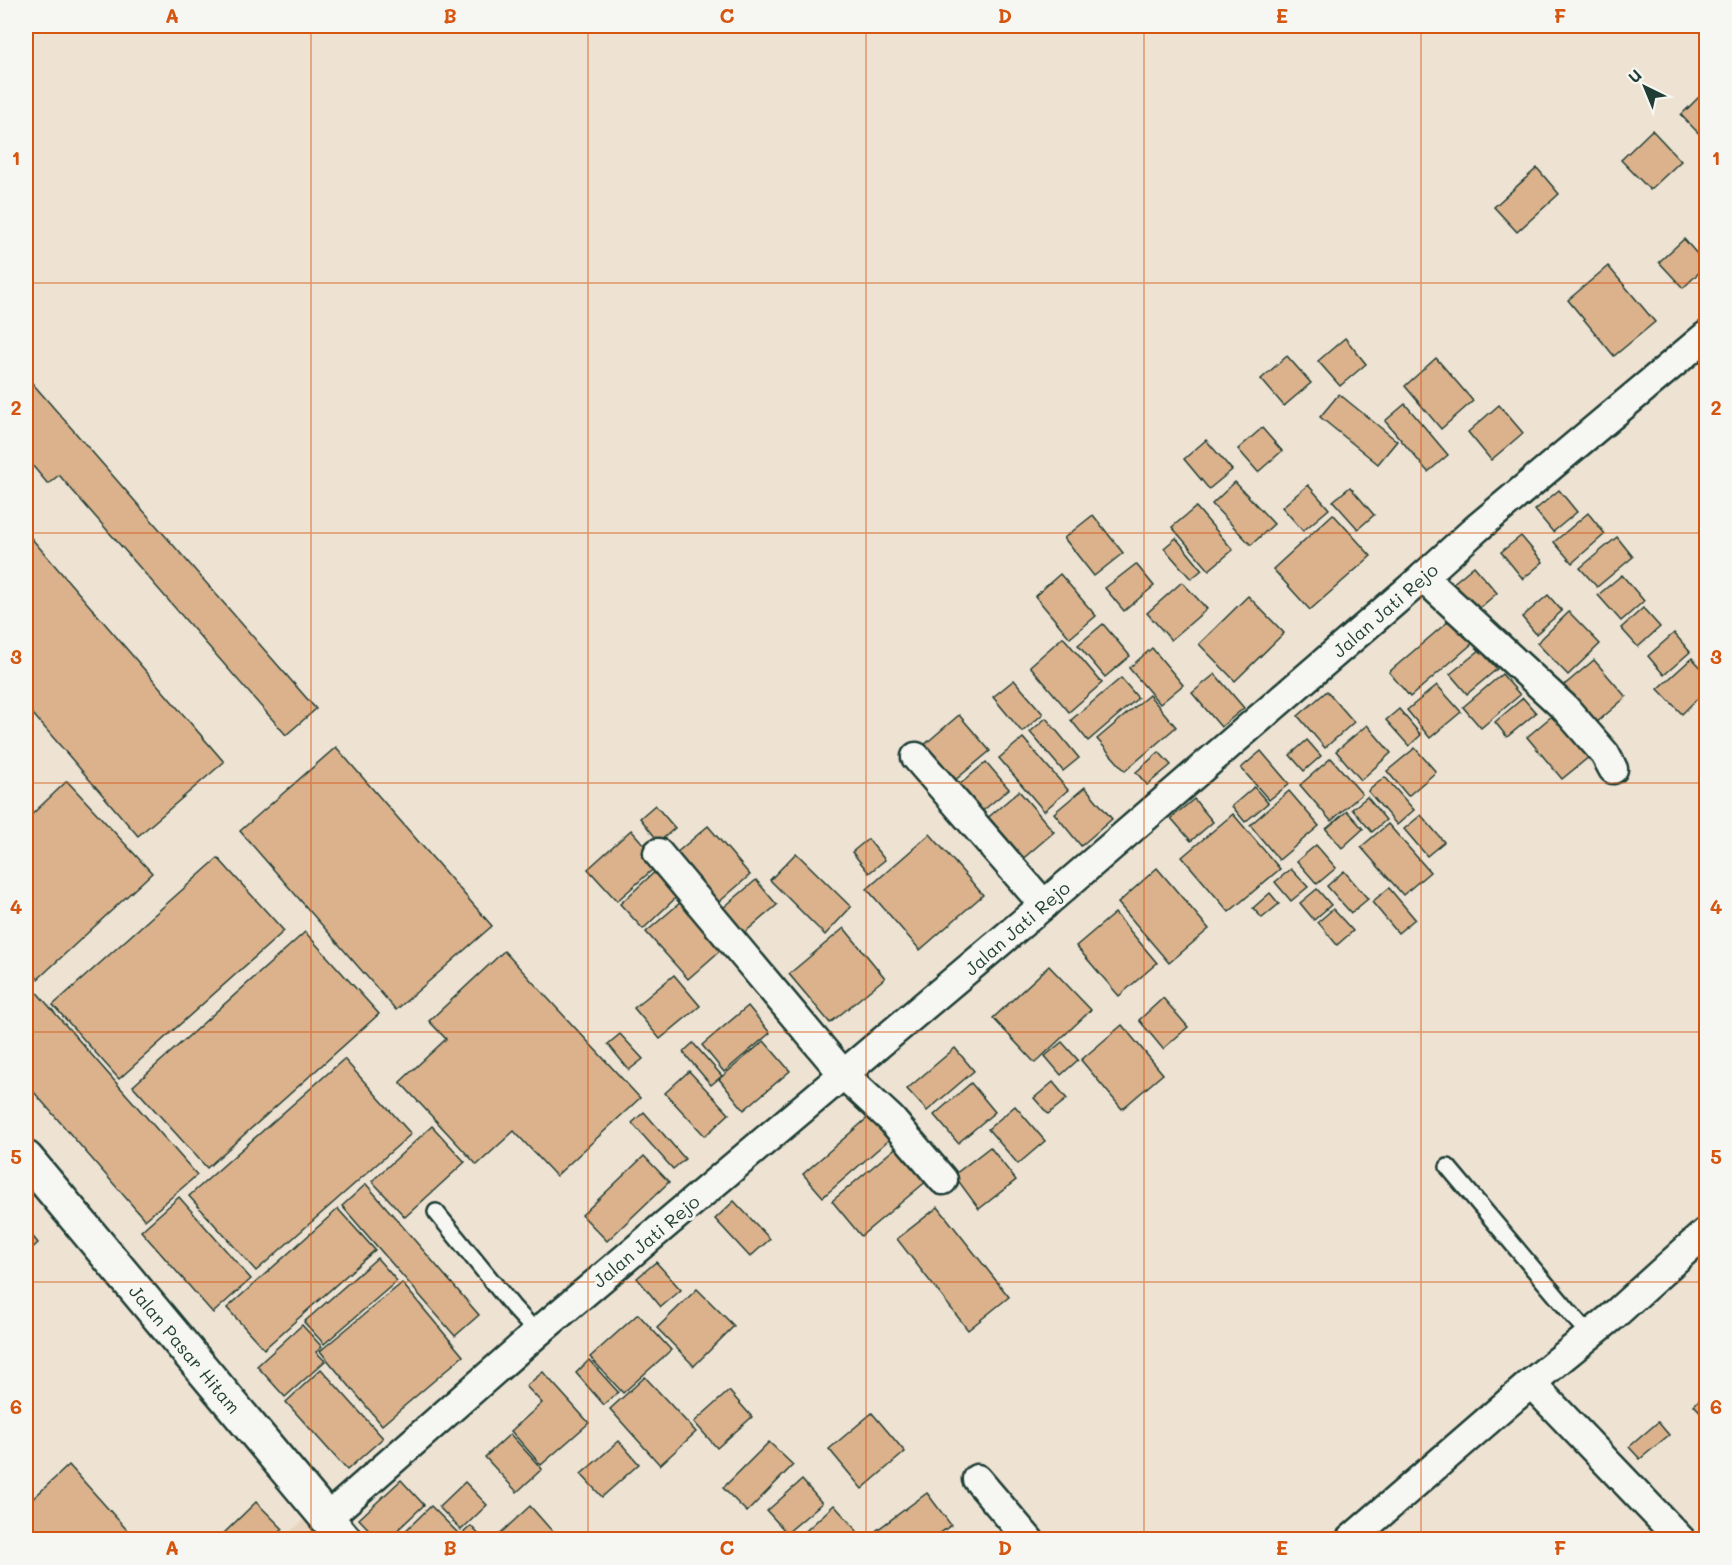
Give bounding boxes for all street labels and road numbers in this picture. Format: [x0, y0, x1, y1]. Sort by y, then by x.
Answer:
street label: Jalan Jati Rejo [1327, 557, 1443, 662]
street label: Jalan Jati Rejo [959, 875, 1075, 980]
street label: Jalan Jati Rejo [588, 1189, 705, 1293]
street label: Jalan Pasar Hitam [124, 1279, 246, 1419]

